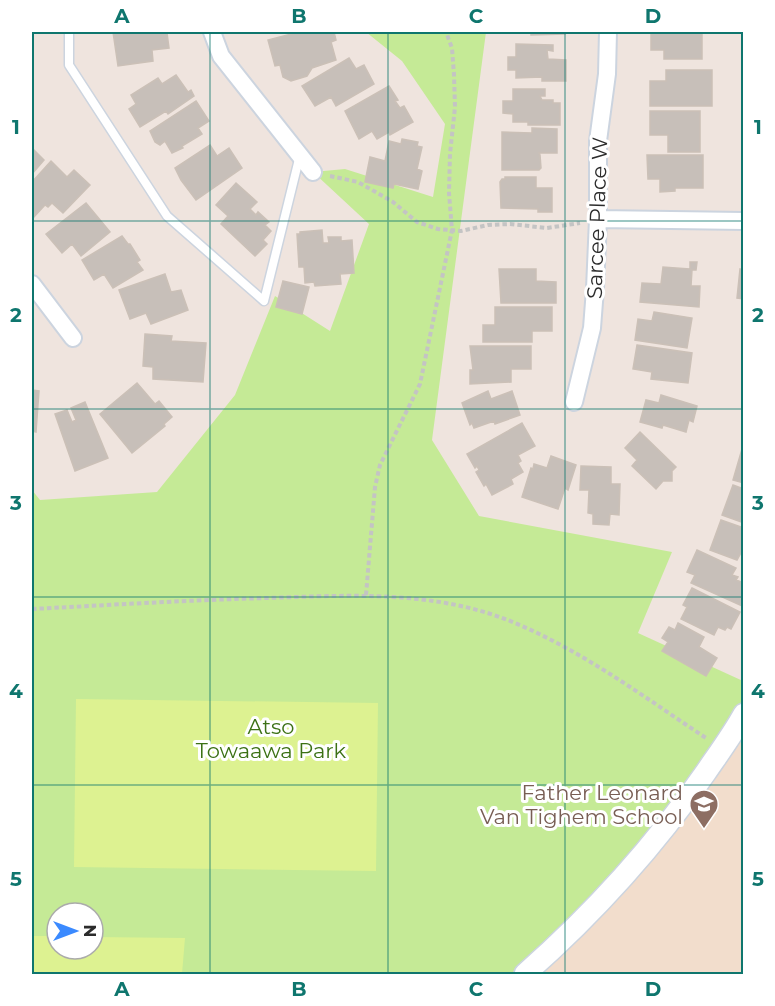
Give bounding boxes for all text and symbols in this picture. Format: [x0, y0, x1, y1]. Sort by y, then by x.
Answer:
text: A [113, 4, 130, 28]
text: B [291, 4, 307, 28]
text: C [469, 4, 484, 28]
text: D [645, 4, 661, 28]
text: 1 [12, 115, 20, 139]
text: 1 [754, 115, 762, 139]
street label: Sarcee Place W [582, 136, 612, 300]
text: 2 [10, 303, 22, 327]
text: 2 [752, 303, 764, 327]
text: 3 [9, 491, 22, 515]
text: 3 [751, 491, 764, 515]
text: 4 [9, 679, 23, 703]
text: 4 [751, 679, 765, 703]
park label: Atso Towaawa Park [196, 714, 347, 763]
place label: Father Leonard Van Tighem School [480, 780, 683, 829]
school or university icon: Father Leonard Van Tighem School [688, 788, 720, 830]
text: 5 [10, 867, 22, 891]
text: 5 [752, 867, 764, 891]
north arrow [45, 901, 105, 961]
text: N [80, 925, 99, 937]
text: A [113, 977, 130, 1001]
text: B [291, 977, 307, 1001]
text: C [469, 977, 484, 1001]
text: D [645, 977, 661, 1001]

